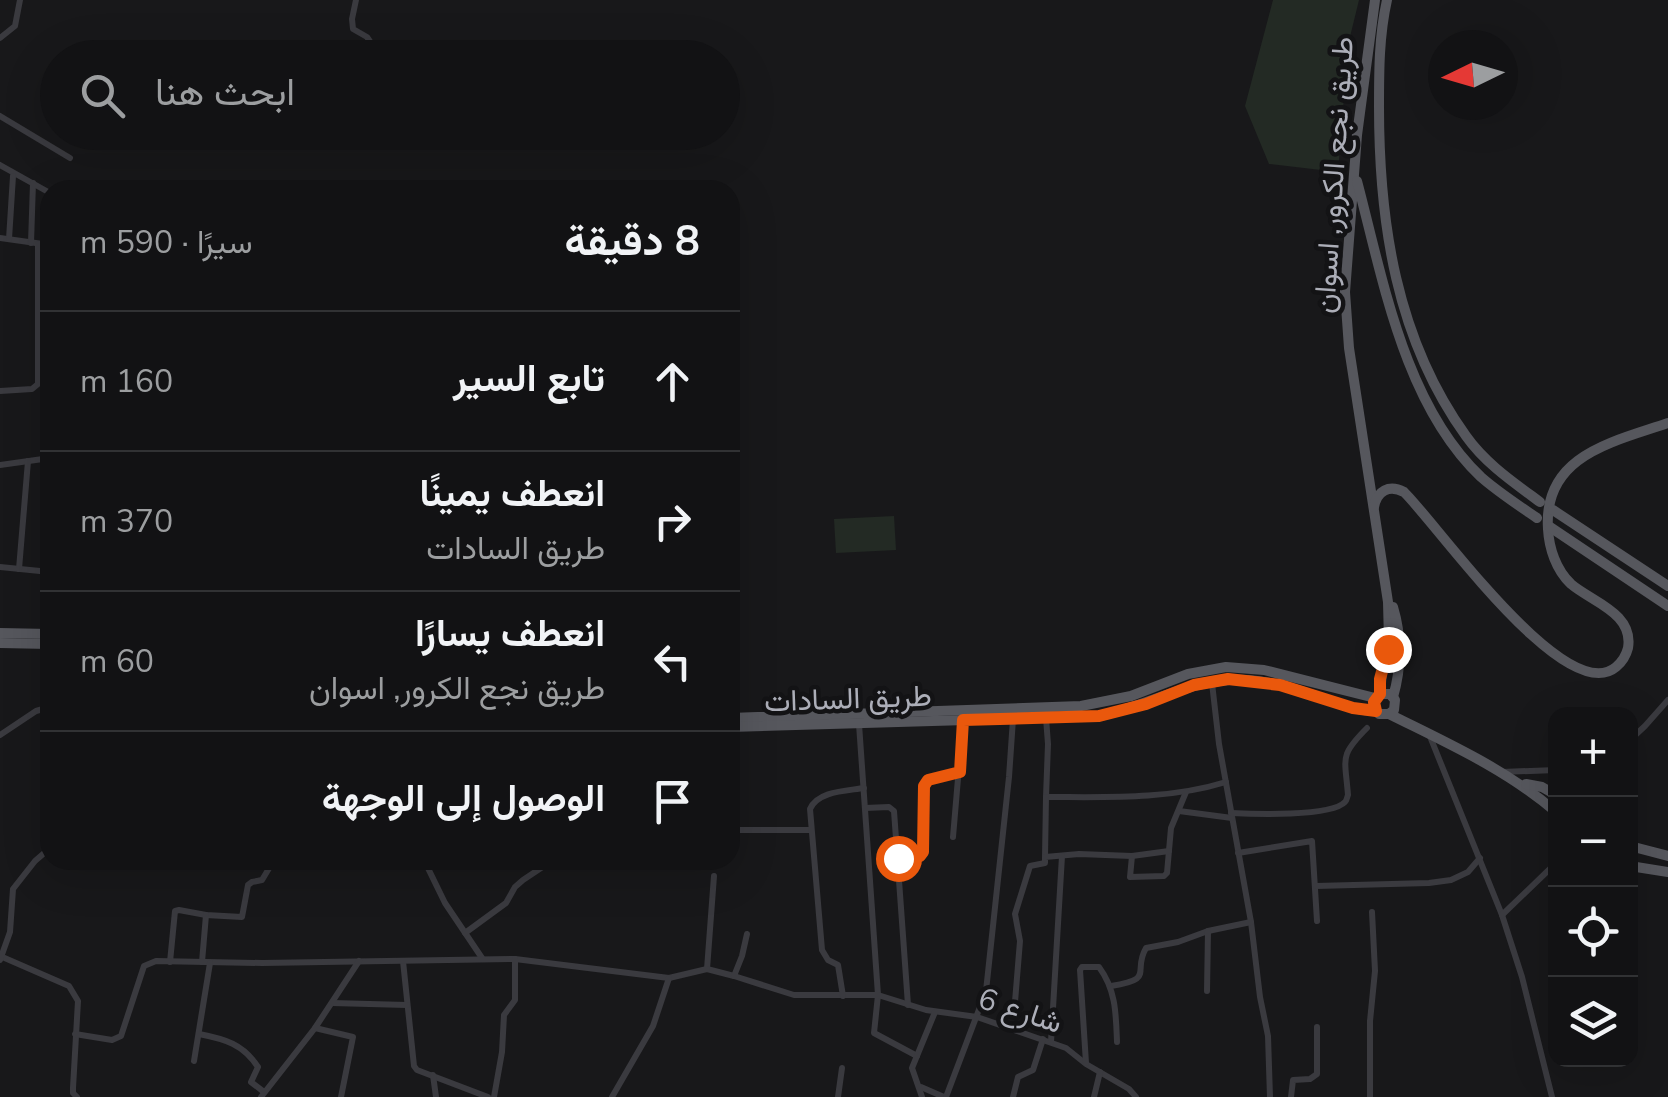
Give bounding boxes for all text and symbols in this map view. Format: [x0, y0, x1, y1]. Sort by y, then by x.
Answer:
north arrow [1428, 30, 1518, 120]
street label: طريق نجع الكرور, اسوان [1304, 35, 1364, 315]
search box [40, 40, 740, 150]
text: ابحث هنا [155, 67, 295, 118]
icon: search [75, 68, 130, 123]
text: 8 دقيقة [564, 213, 700, 270]
text: سيرًا · 590 m [80, 221, 253, 264]
text: تابع السير [453, 353, 605, 404]
icon: ahead [645, 354, 700, 409]
text: 160 m [80, 360, 173, 403]
text: انعطف يمينًا [420, 468, 605, 519]
icon: right [645, 494, 700, 549]
text: 370 m [80, 500, 173, 543]
text: طريق السادات [426, 527, 605, 570]
text: انعطف يسارًا [415, 608, 605, 659]
route end [1366, 627, 1412, 673]
icon: left [645, 634, 700, 689]
text: 60 m [80, 640, 154, 683]
text: طريق نجع الكرور, اسوان [309, 667, 605, 710]
street label: طريق السادات [764, 676, 932, 722]
map controls [1548, 707, 1638, 1067]
button: + [1548, 707, 1638, 797]
text: الوصول إلى الوجهة [322, 773, 605, 824]
icon: arrive [645, 774, 700, 829]
button: − [1548, 797, 1638, 887]
route start [876, 836, 922, 882]
button: locate [1548, 887, 1638, 977]
button: layers [1548, 977, 1638, 1067]
street label: شارع 6 [973, 978, 1067, 1044]

